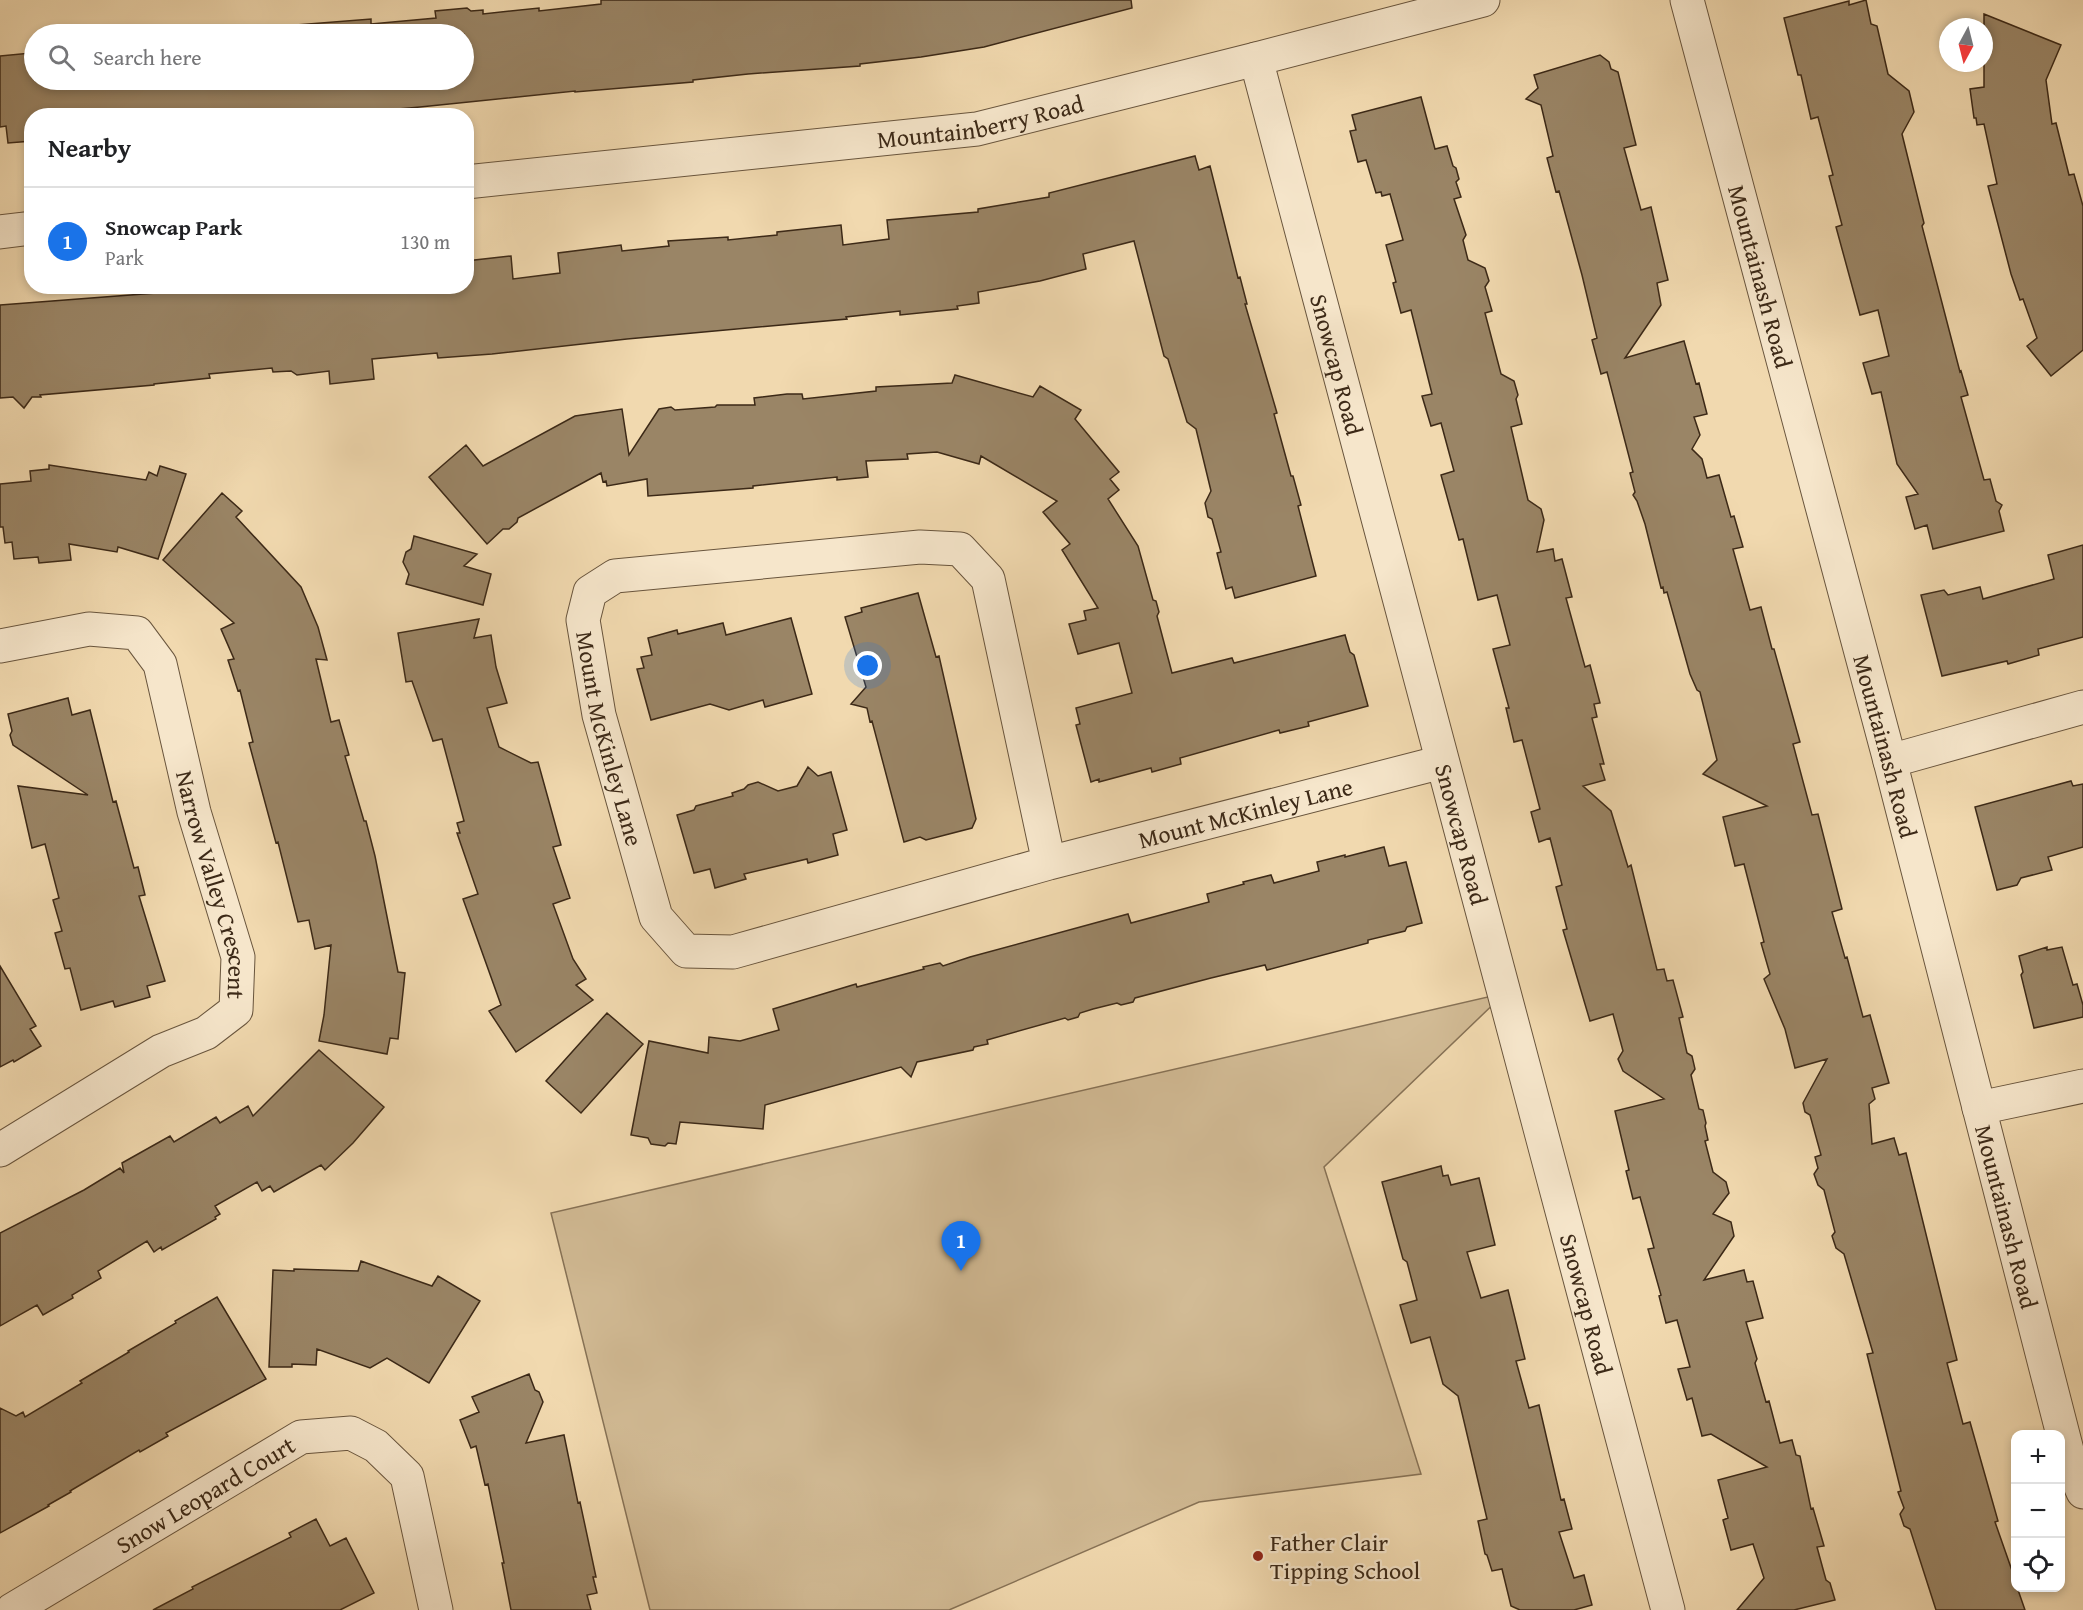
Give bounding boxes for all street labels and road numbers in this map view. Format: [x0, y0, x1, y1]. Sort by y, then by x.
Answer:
street label: Mountainberry Road [875, 85, 1087, 157]
street label: Mountainash Road [1720, 181, 1802, 372]
street label: Snowcap Road [1302, 290, 1373, 439]
street label: Mount McKinley Lane [568, 628, 653, 850]
street label: Mountainash Road [1845, 650, 1927, 842]
street label: Snowcap Road [1426, 760, 1497, 909]
street label: Narrow Valley Crescent [168, 767, 256, 1000]
street label: Mount McKinley Lane [1134, 768, 1356, 857]
street label: Mountainash Road [1967, 1121, 2047, 1312]
street label: Snowcap Road [1551, 1229, 1622, 1378]
street label: Snow Leopard Court [109, 1427, 302, 1562]

